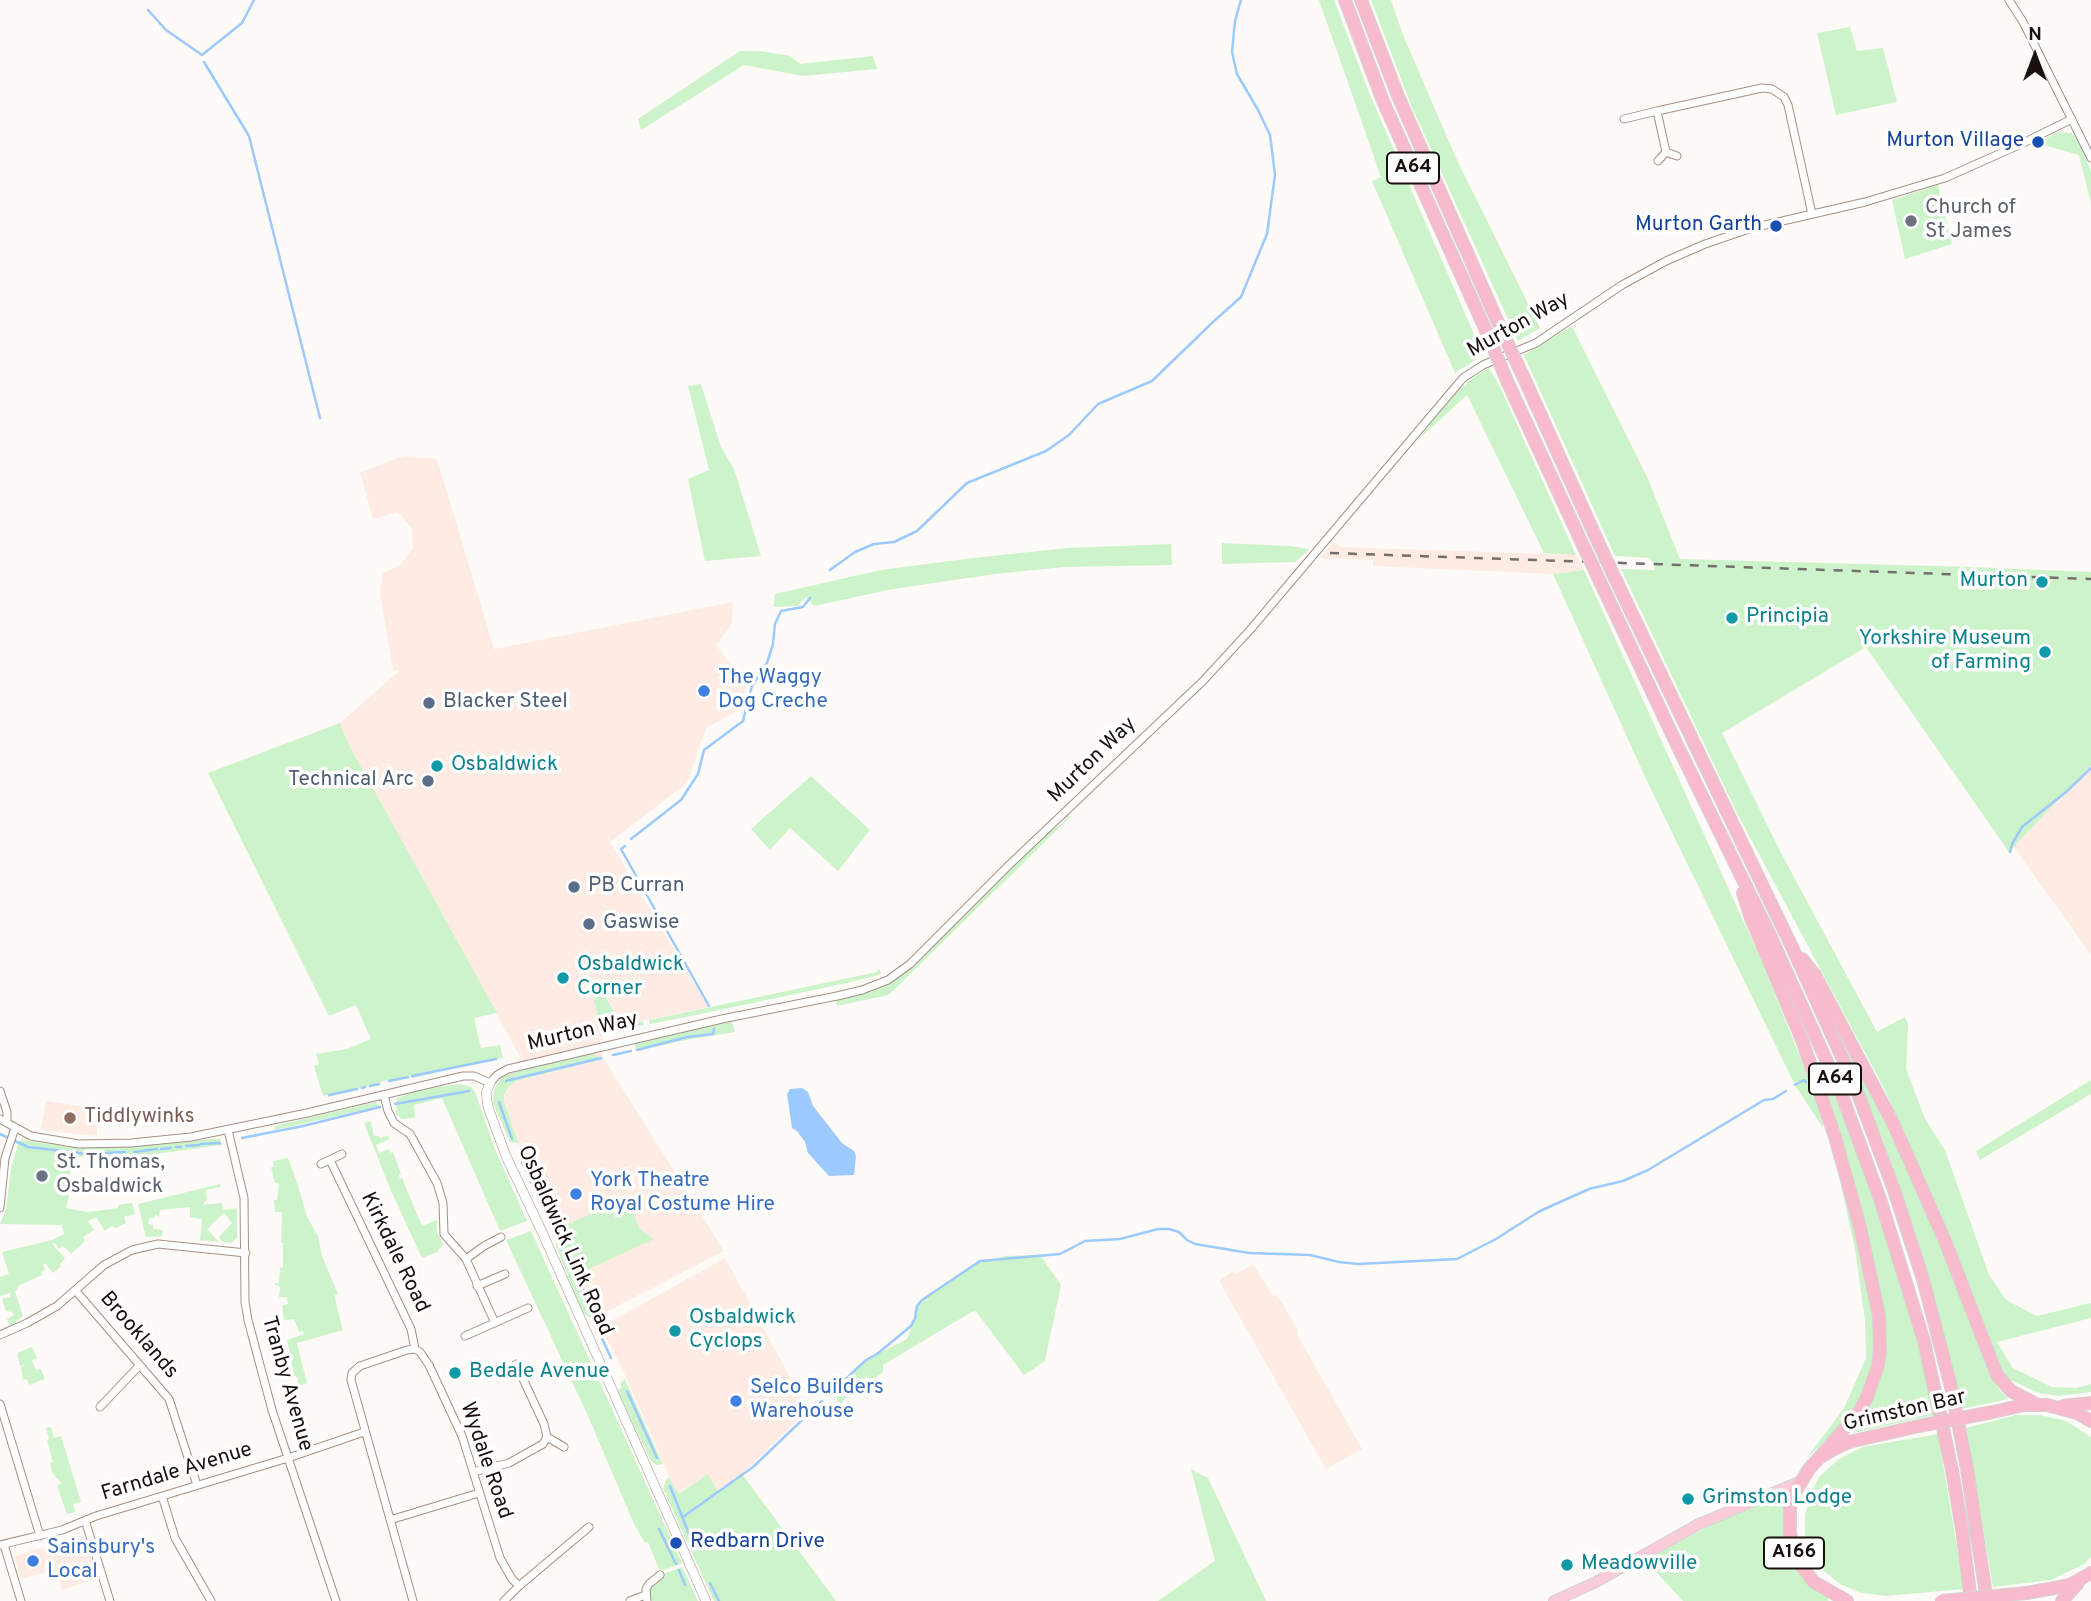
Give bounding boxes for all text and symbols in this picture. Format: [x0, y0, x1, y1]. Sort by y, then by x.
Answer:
north arrow [2000, 21, 2070, 91]
text: N [2028, 23, 2042, 47]
place label: Murton Village [1886, 129, 2024, 155]
marker: Murton Village [2030, 134, 2046, 150]
road number: A64 [1387, 152, 1439, 184]
place label: Church of St James [1925, 196, 2016, 246]
place label: Murton Garth [1635, 213, 1762, 239]
marker: Church of St James [1903, 213, 1919, 229]
marker: Murton Garth [1768, 218, 1784, 234]
street label: Murton Way [1464, 288, 1574, 364]
place label: Murton [1959, 569, 2028, 595]
marker: Murton [2034, 574, 2050, 590]
place label: Principia [1746, 605, 1829, 631]
marker: Principia [1724, 610, 1740, 626]
place label: Yorkshire Museum of Farming [1859, 627, 2031, 677]
marker: Yorkshire Museum of Farming [2037, 644, 2053, 660]
place label: The Waggy Dog Creche [718, 666, 828, 716]
marker: The Waggy Dog Creche [696, 683, 712, 699]
place label: Blacker Steel [443, 690, 568, 716]
marker: Blacker Steel [421, 695, 437, 711]
street label: Murton Way [1044, 713, 1142, 809]
place label: Osbaldwick [451, 753, 558, 779]
marker: Osbaldwick [429, 758, 445, 774]
place label: Technical Arc [288, 768, 414, 794]
marker: Technical Arc [420, 773, 436, 789]
place label: PB Curran [588, 874, 684, 900]
marker: PB Curran [566, 879, 582, 895]
place label: Gaswise [603, 911, 679, 937]
marker: Gaswise [581, 916, 597, 932]
place label: Osbaldwick Corner [577, 953, 684, 1003]
marker: Osbaldwick Corner [555, 970, 571, 986]
street label: Murton Way [525, 1008, 641, 1058]
road number: A64 [1809, 1064, 1861, 1094]
place label: Tiddlywinks [84, 1105, 195, 1131]
marker: Tiddlywinks [62, 1110, 78, 1126]
street label: Osbaldwick Link Road [511, 1142, 617, 1340]
place label: St. Thomas, Osbaldwick [56, 1151, 165, 1201]
marker: St. Thomas, Osbaldwick [34, 1168, 50, 1184]
place label: York Theatre Royal Costume Hire [590, 1169, 775, 1219]
marker: York Theatre Royal Costume Hire [568, 1186, 584, 1202]
street label: Kirkdale Road [354, 1189, 434, 1317]
street label: Brooklands [93, 1287, 183, 1385]
place label: Osbaldwick Cyclops [689, 1306, 796, 1356]
street label: Tranby Avenue [255, 1314, 317, 1454]
marker: Osbaldwick Cyclops [667, 1323, 683, 1339]
place label: Bedale Avenue [469, 1360, 609, 1386]
marker: Bedale Avenue [447, 1365, 463, 1381]
place label: Selco Builders Warehouse [750, 1376, 884, 1426]
street label: Grimston Bar [1841, 1386, 1969, 1438]
marker: Selco Builders Warehouse [728, 1393, 744, 1409]
street label: Wydale Road [453, 1399, 517, 1523]
street label: Farndale Avenue [99, 1438, 255, 1508]
place label: Grimston Lodge [1702, 1486, 1852, 1512]
marker: Grimston Lodge [1680, 1491, 1696, 1507]
place label: Redbarn Drive [690, 1530, 825, 1556]
marker: Redbarn Drive [668, 1535, 684, 1551]
place label: Sainsbury's Local [47, 1536, 155, 1586]
road number: A166 [1764, 1538, 1824, 1568]
place label: Meadowville [1581, 1552, 1697, 1578]
marker: Sainsbury's Local [25, 1553, 41, 1569]
marker: Meadowville [1559, 1557, 1575, 1573]

